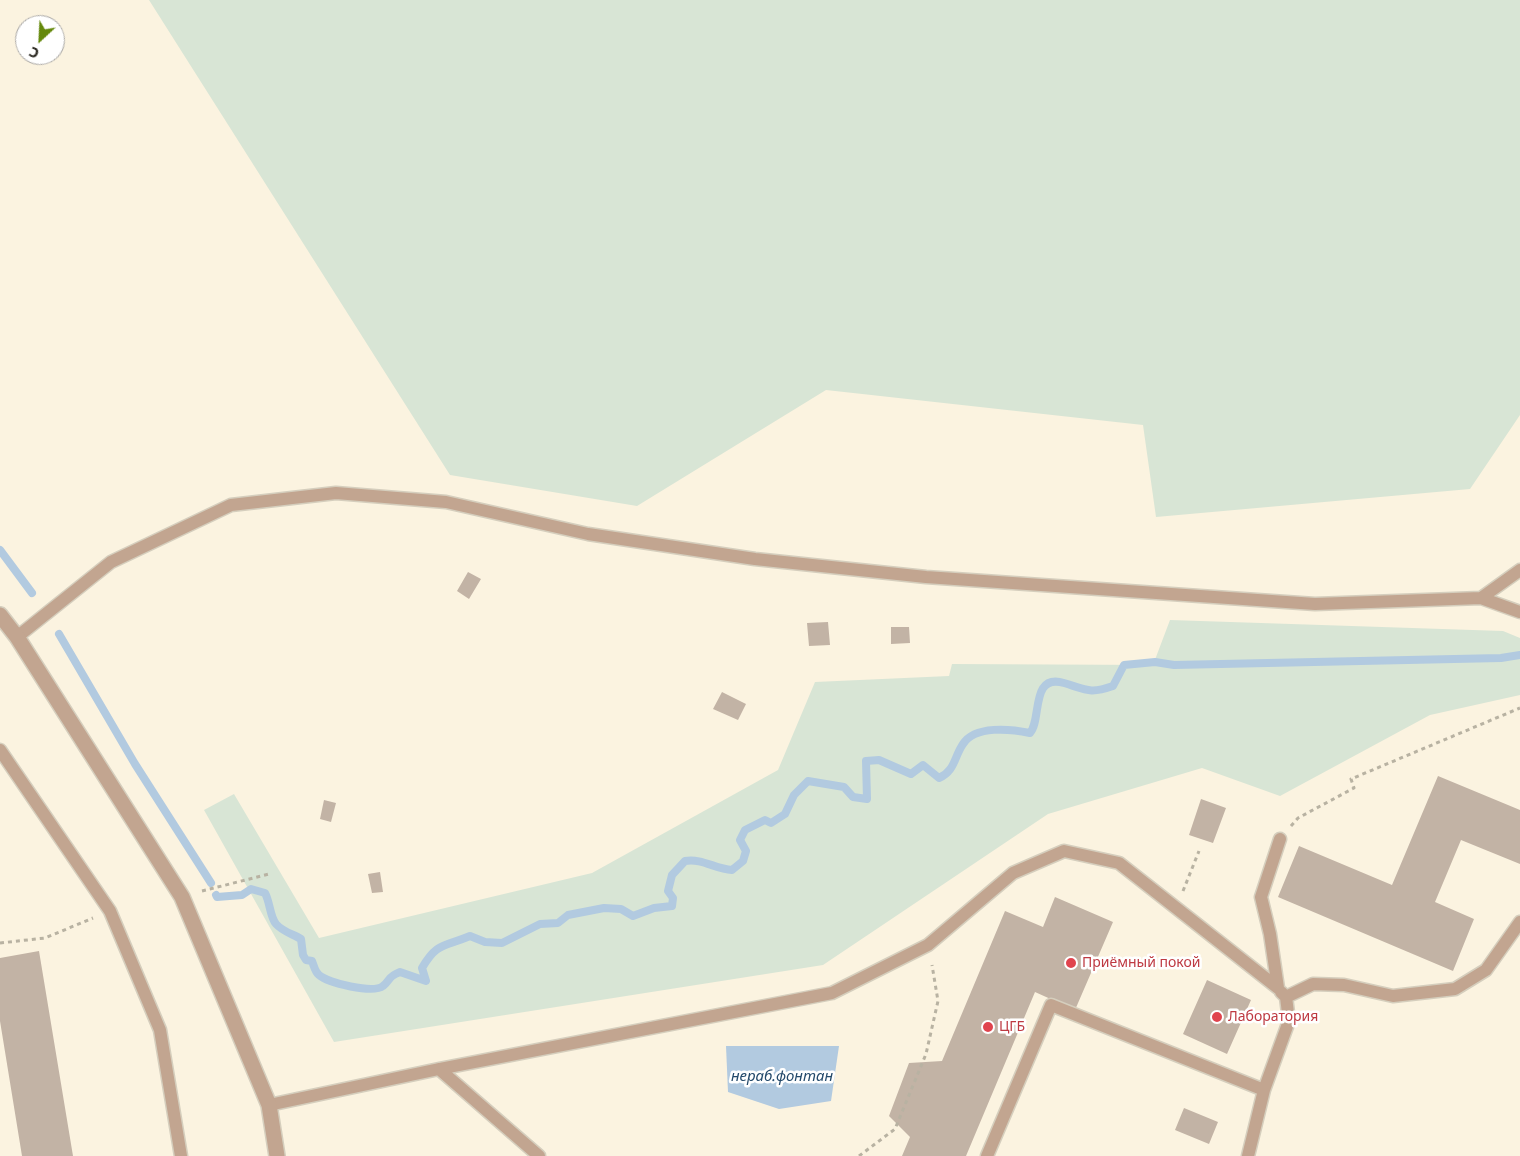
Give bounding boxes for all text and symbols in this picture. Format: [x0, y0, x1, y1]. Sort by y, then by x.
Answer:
north arrow [15, 15, 65, 65]
text: С [26, 43, 42, 64]
place label: Приёмный покой [1082, 955, 1200, 971]
marker: Приёмный покой [1064, 956, 1078, 970]
place label: Лаборатория [1228, 1009, 1318, 1025]
marker: Лаборатория [1210, 1010, 1224, 1024]
place label: ЦГБ [999, 1019, 1025, 1035]
marker: ЦГБ [981, 1020, 995, 1034]
water label: нераб.фонтан [731, 1068, 833, 1086]

